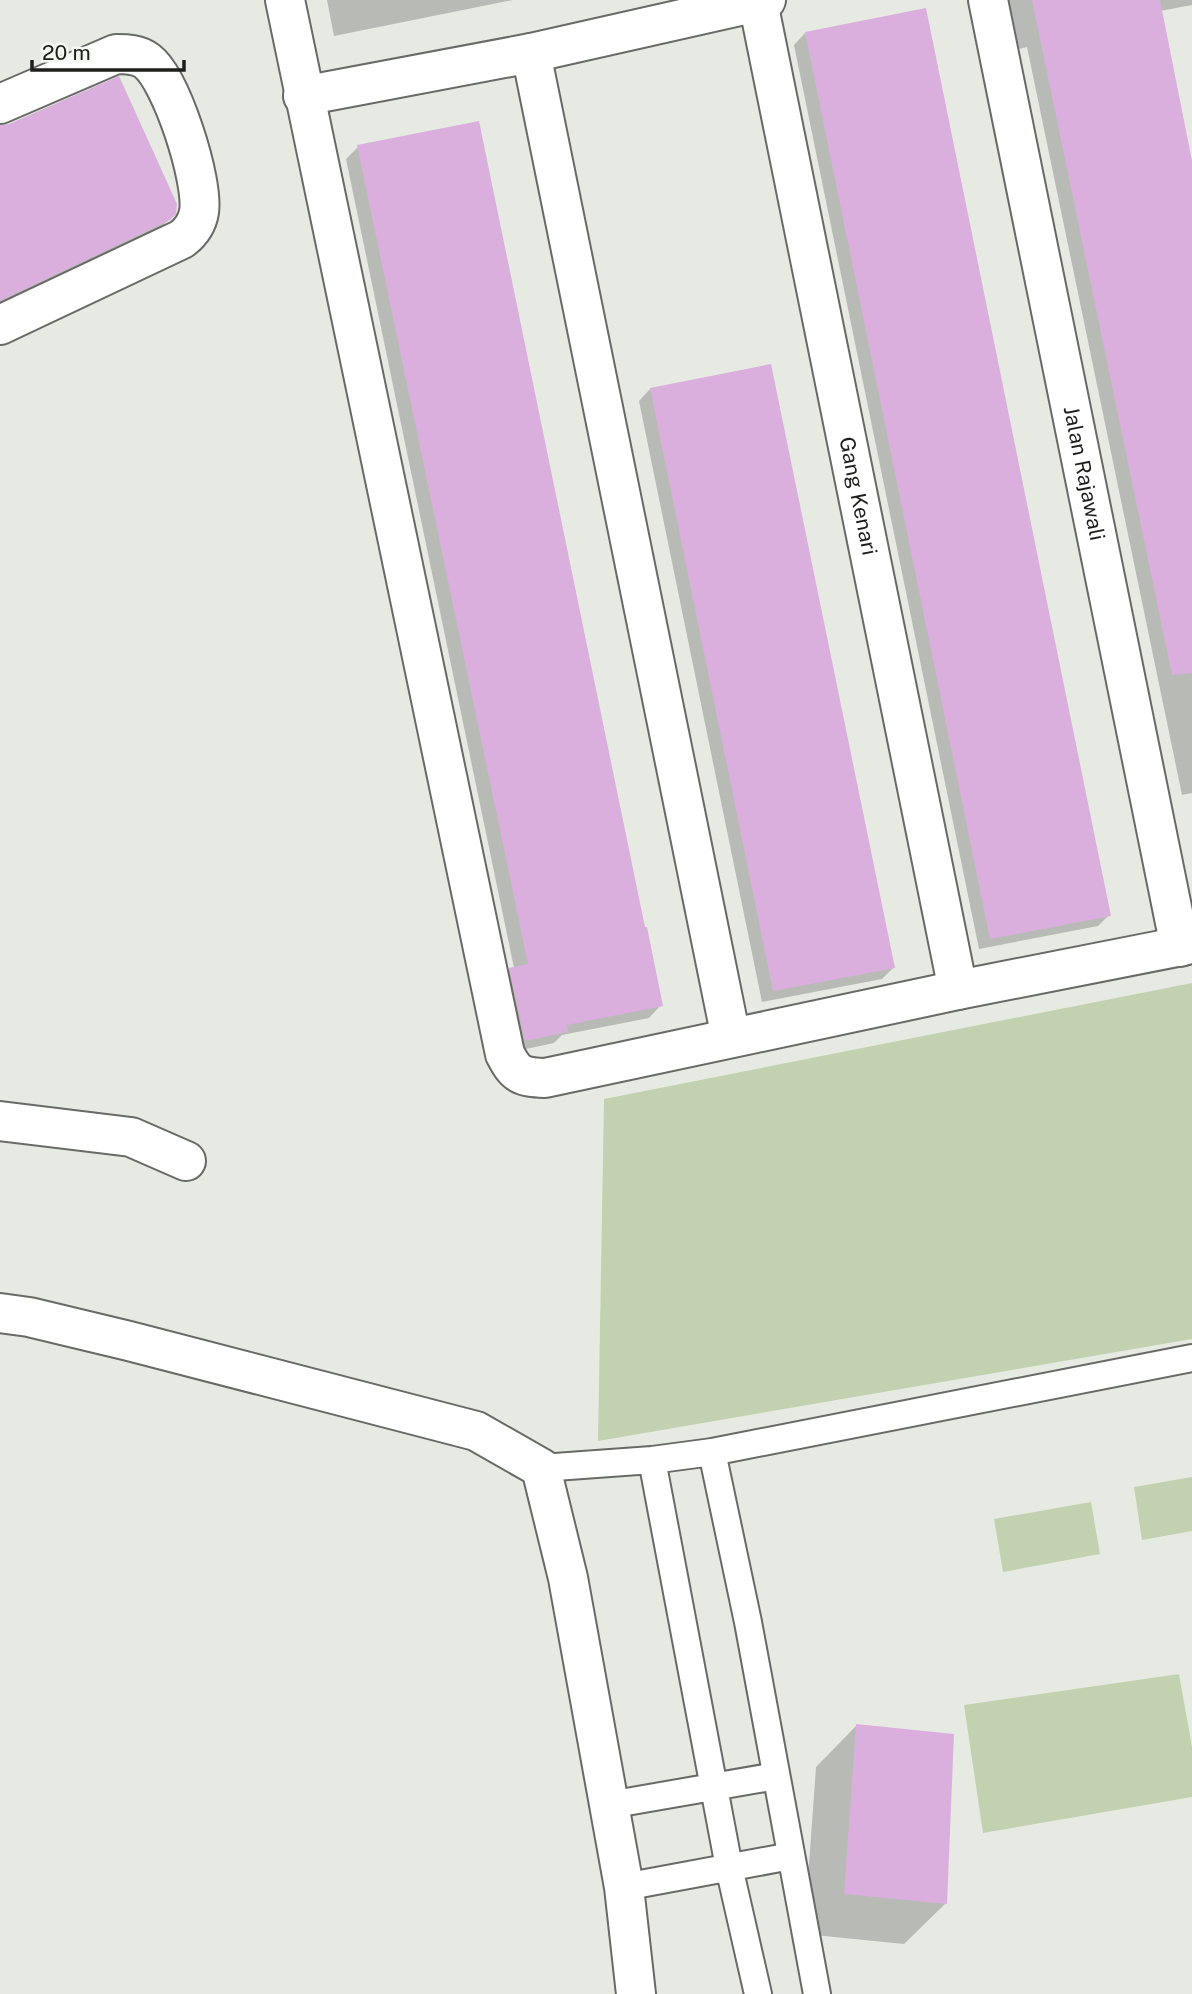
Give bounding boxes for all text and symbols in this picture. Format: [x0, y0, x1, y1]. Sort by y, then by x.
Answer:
scale bar [32, 28, 184, 72]
text: 20 m [42, 40, 91, 65]
street label: Jalan Rajawali [1059, 404, 1110, 543]
street label: Gang Kenari [834, 435, 883, 557]

